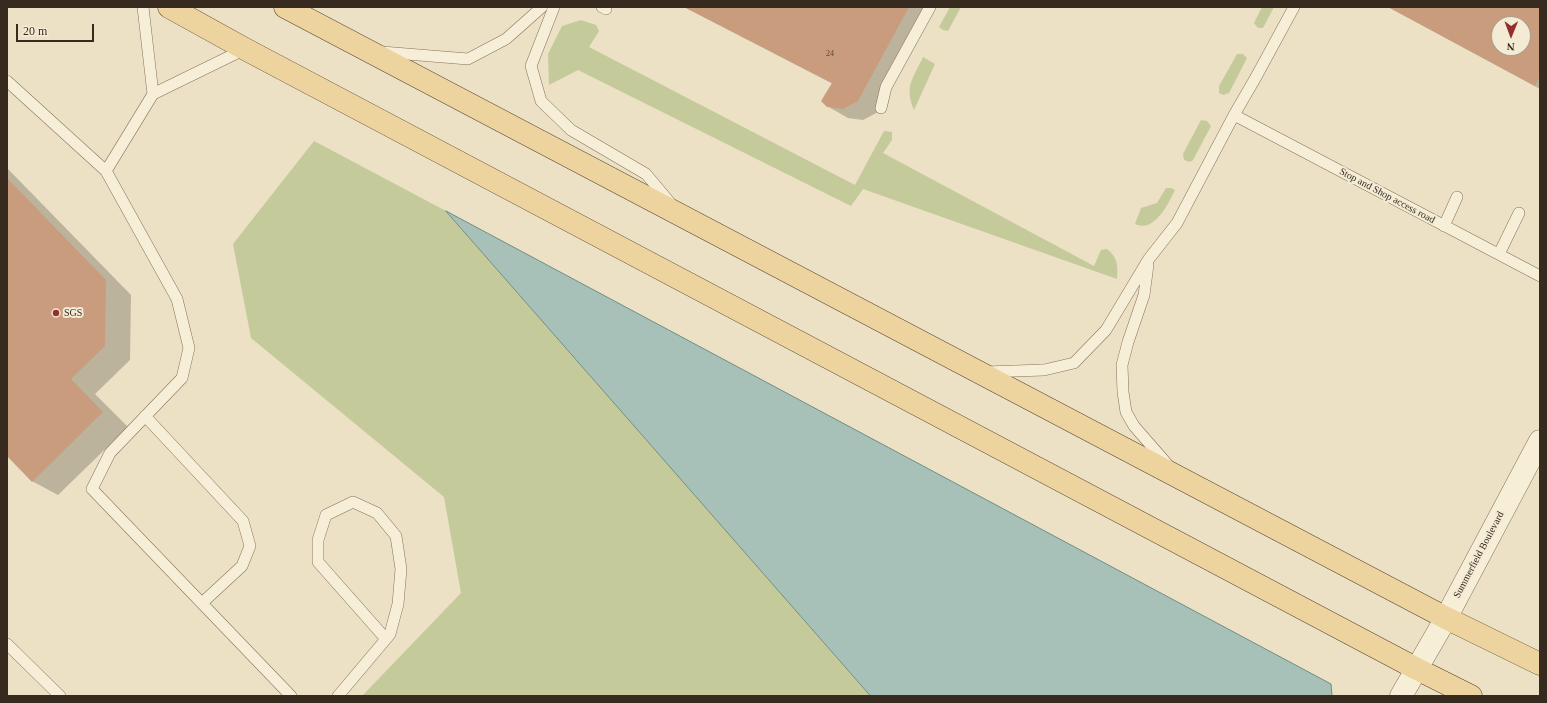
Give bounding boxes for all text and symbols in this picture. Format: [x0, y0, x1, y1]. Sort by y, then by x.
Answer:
scale bar [18, 16, 96, 42]
north arrow [1491, 16, 1531, 56]
text: 20 m [23, 24, 47, 38]
text: N [1507, 41, 1515, 53]
house number: 24 [826, 49, 834, 59]
street label: Stop and Shop access road [1337, 166, 1437, 226]
place label: SGS [64, 307, 82, 319]
marker: SGS [51, 308, 61, 318]
street label: Summerfield Boulevard [1451, 510, 1507, 600]

